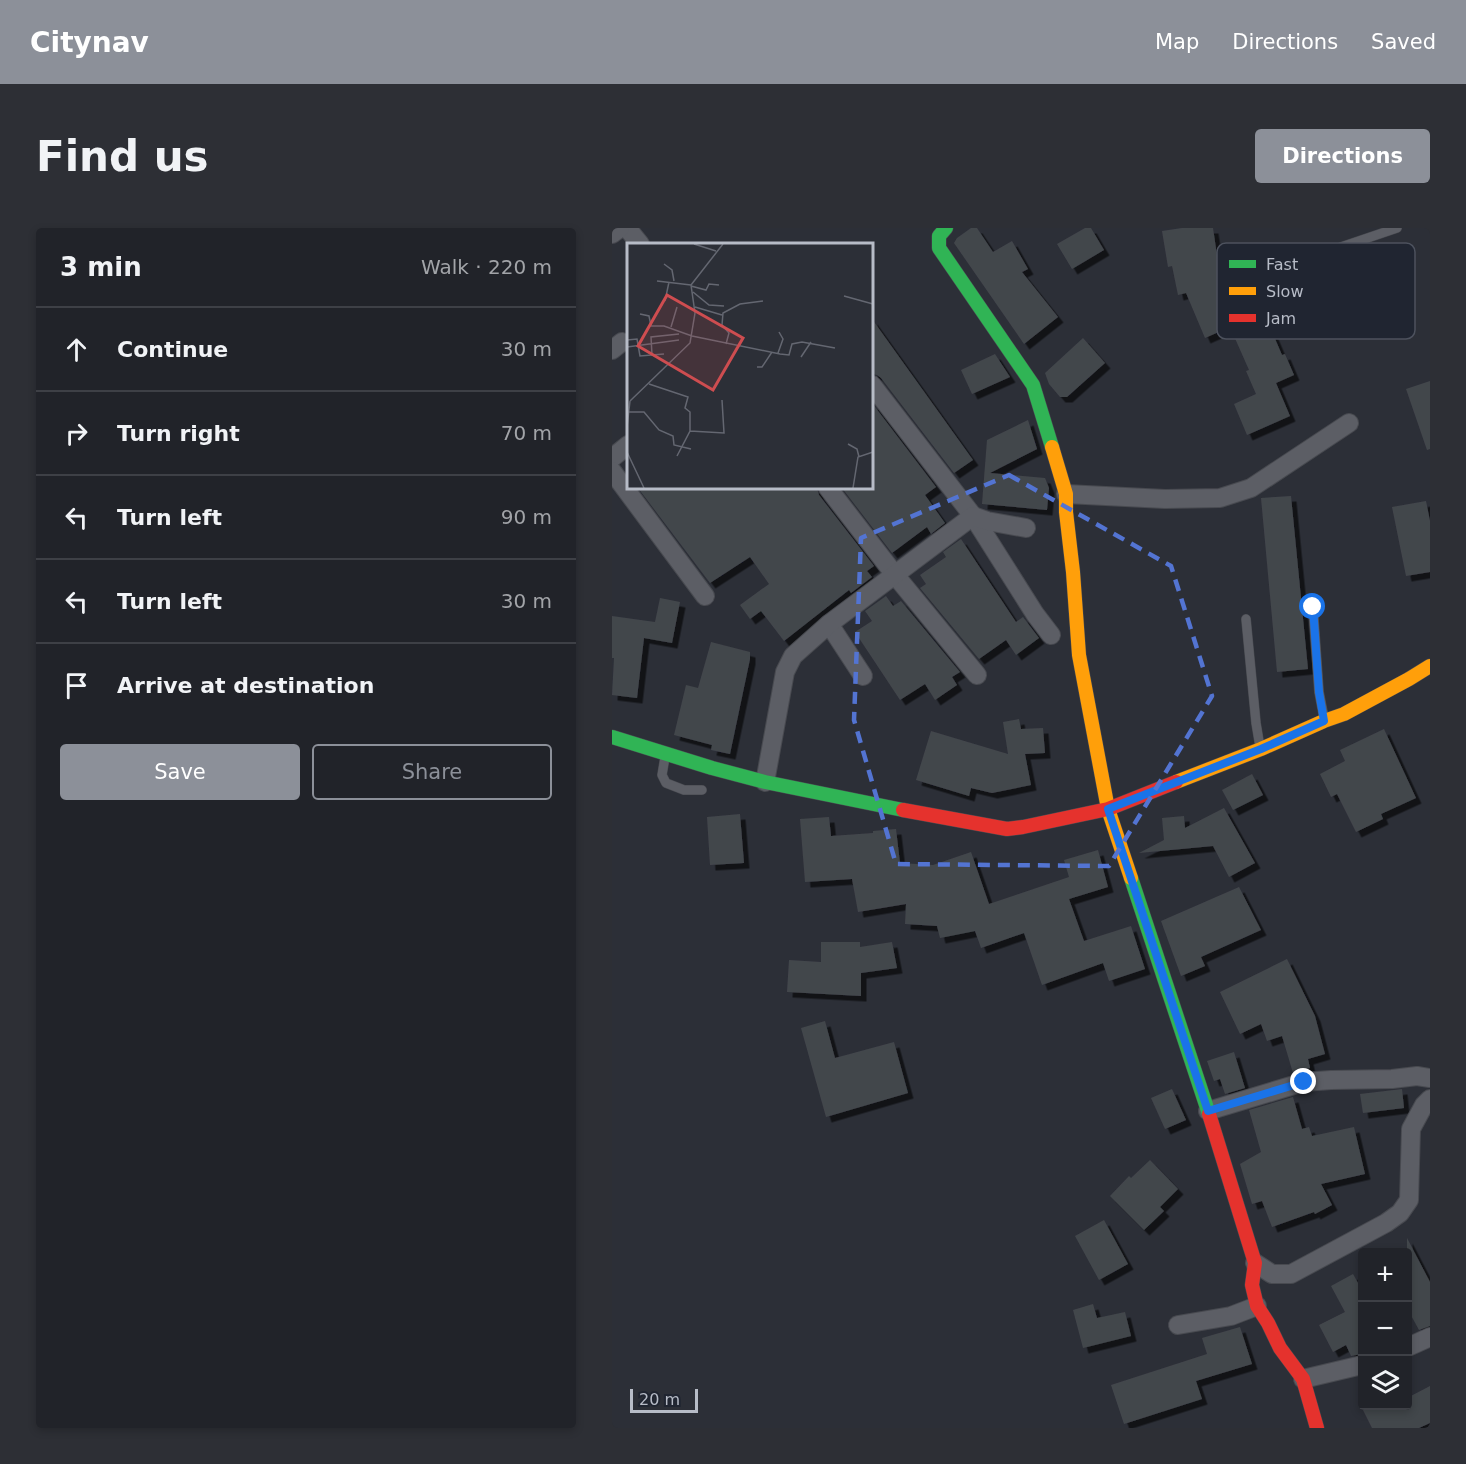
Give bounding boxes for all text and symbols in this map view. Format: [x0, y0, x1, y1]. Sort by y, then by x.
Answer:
text: Citynav [30, 26, 149, 59]
text: Map [1155, 30, 1199, 54]
text: Directions [1232, 30, 1338, 54]
text: Saved [1371, 30, 1436, 54]
button: Directions [1255, 129, 1430, 183]
text: Find us [36, 132, 209, 181]
inset map [627, 243, 873, 489]
legend [1217, 243, 1415, 339]
text: 3 min [60, 252, 142, 282]
text: Walk · 220 m [421, 255, 552, 279]
text: Fast [1266, 255, 1298, 274]
text: Slow [1266, 282, 1303, 301]
text: Jam [1265, 309, 1296, 328]
icon: ahead [60, 333, 93, 366]
text: Continue [117, 337, 228, 362]
text: 30 m [501, 337, 552, 361]
icon: right [60, 417, 93, 450]
text: Turn right [117, 421, 240, 446]
text: 70 m [501, 421, 552, 445]
icon: left [60, 501, 93, 534]
text: Turn left [117, 505, 222, 530]
text: 90 m [501, 505, 552, 529]
icon: left [60, 585, 93, 618]
text: Turn left [117, 589, 222, 614]
text: 30 m [501, 589, 552, 613]
route start [1299, 593, 1325, 619]
icon: arrive [60, 669, 93, 702]
text: Arrive at destination [117, 673, 374, 698]
button: Save [60, 744, 300, 800]
button: Share [312, 744, 552, 800]
route end [1290, 1068, 1316, 1094]
map controls [1358, 1248, 1412, 1410]
button: + [1358, 1248, 1412, 1302]
button: − [1358, 1302, 1412, 1356]
button: layers [1358, 1356, 1412, 1410]
scale bar [630, 1386, 698, 1414]
text: 20 m [639, 1390, 680, 1409]

